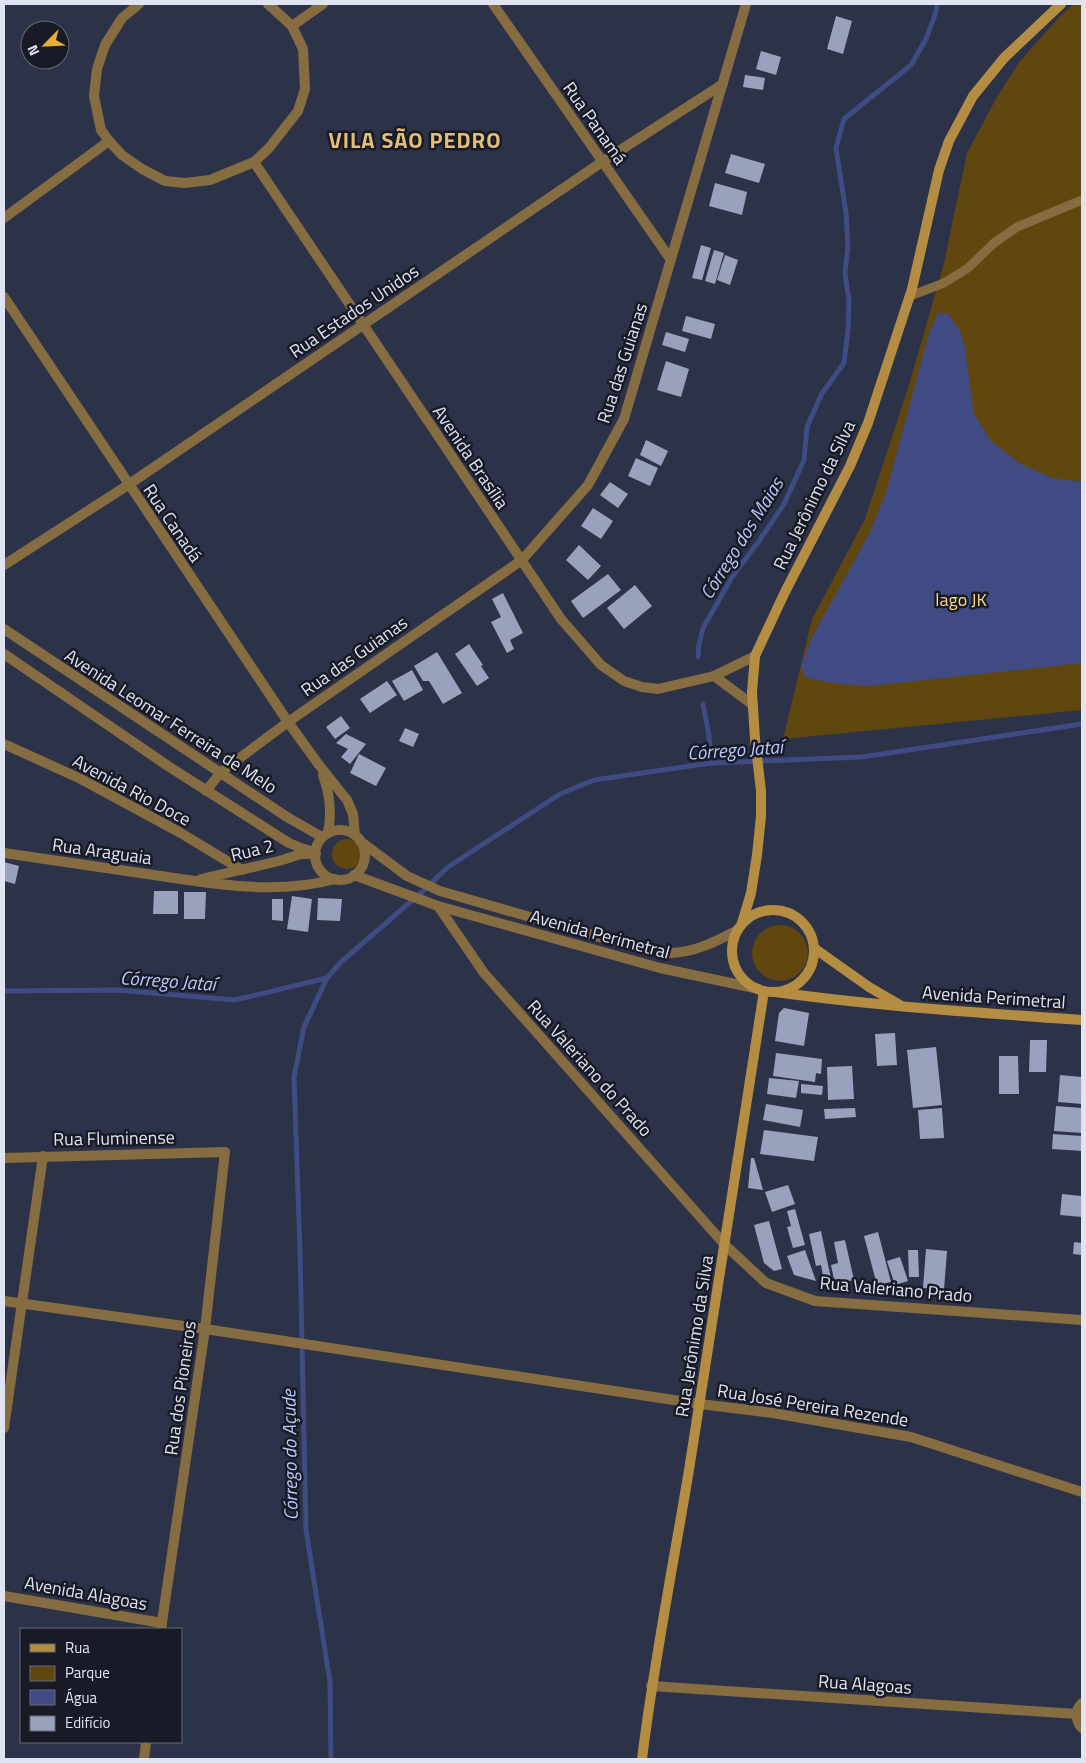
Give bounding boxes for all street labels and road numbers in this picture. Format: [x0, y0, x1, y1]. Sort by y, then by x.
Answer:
street label: Rua Panamá [556, 76, 634, 170]
street label: Rua Estados Unidos [284, 258, 424, 364]
street label: Rua das Guianas [590, 299, 654, 427]
street label: Avenida Brasília [426, 400, 516, 514]
street label: Rua Jerônimo da Silva [766, 416, 862, 574]
street label: Rua Canadá [137, 478, 209, 568]
street label: Rua das Guianas [295, 609, 413, 703]
street label: Avenida Leomar Ferreira de Melo [59, 642, 283, 800]
street label: Avenida Rio Doce [68, 747, 196, 833]
street label: Rua Araguaia [50, 831, 154, 871]
street label: Rua 2 [228, 832, 276, 868]
street label: Avenida Perimetral [527, 902, 673, 966]
street label: Avenida Perimetral [921, 979, 1067, 1015]
street label: Rua Valeriano do Prado [521, 994, 659, 1142]
street label: Rua Fluminense [53, 1123, 175, 1153]
street label: Rua Jerônimo da Silva [668, 1253, 720, 1419]
street label: Rua Valeriano Prado [819, 1269, 973, 1309]
street label: Rua dos Pioneiros [157, 1319, 203, 1457]
street label: Rua José Pereira Rezende [716, 1377, 910, 1433]
street label: Avenida Alagoas [23, 1569, 149, 1617]
street label: Rua Alagoas [817, 1667, 913, 1701]

